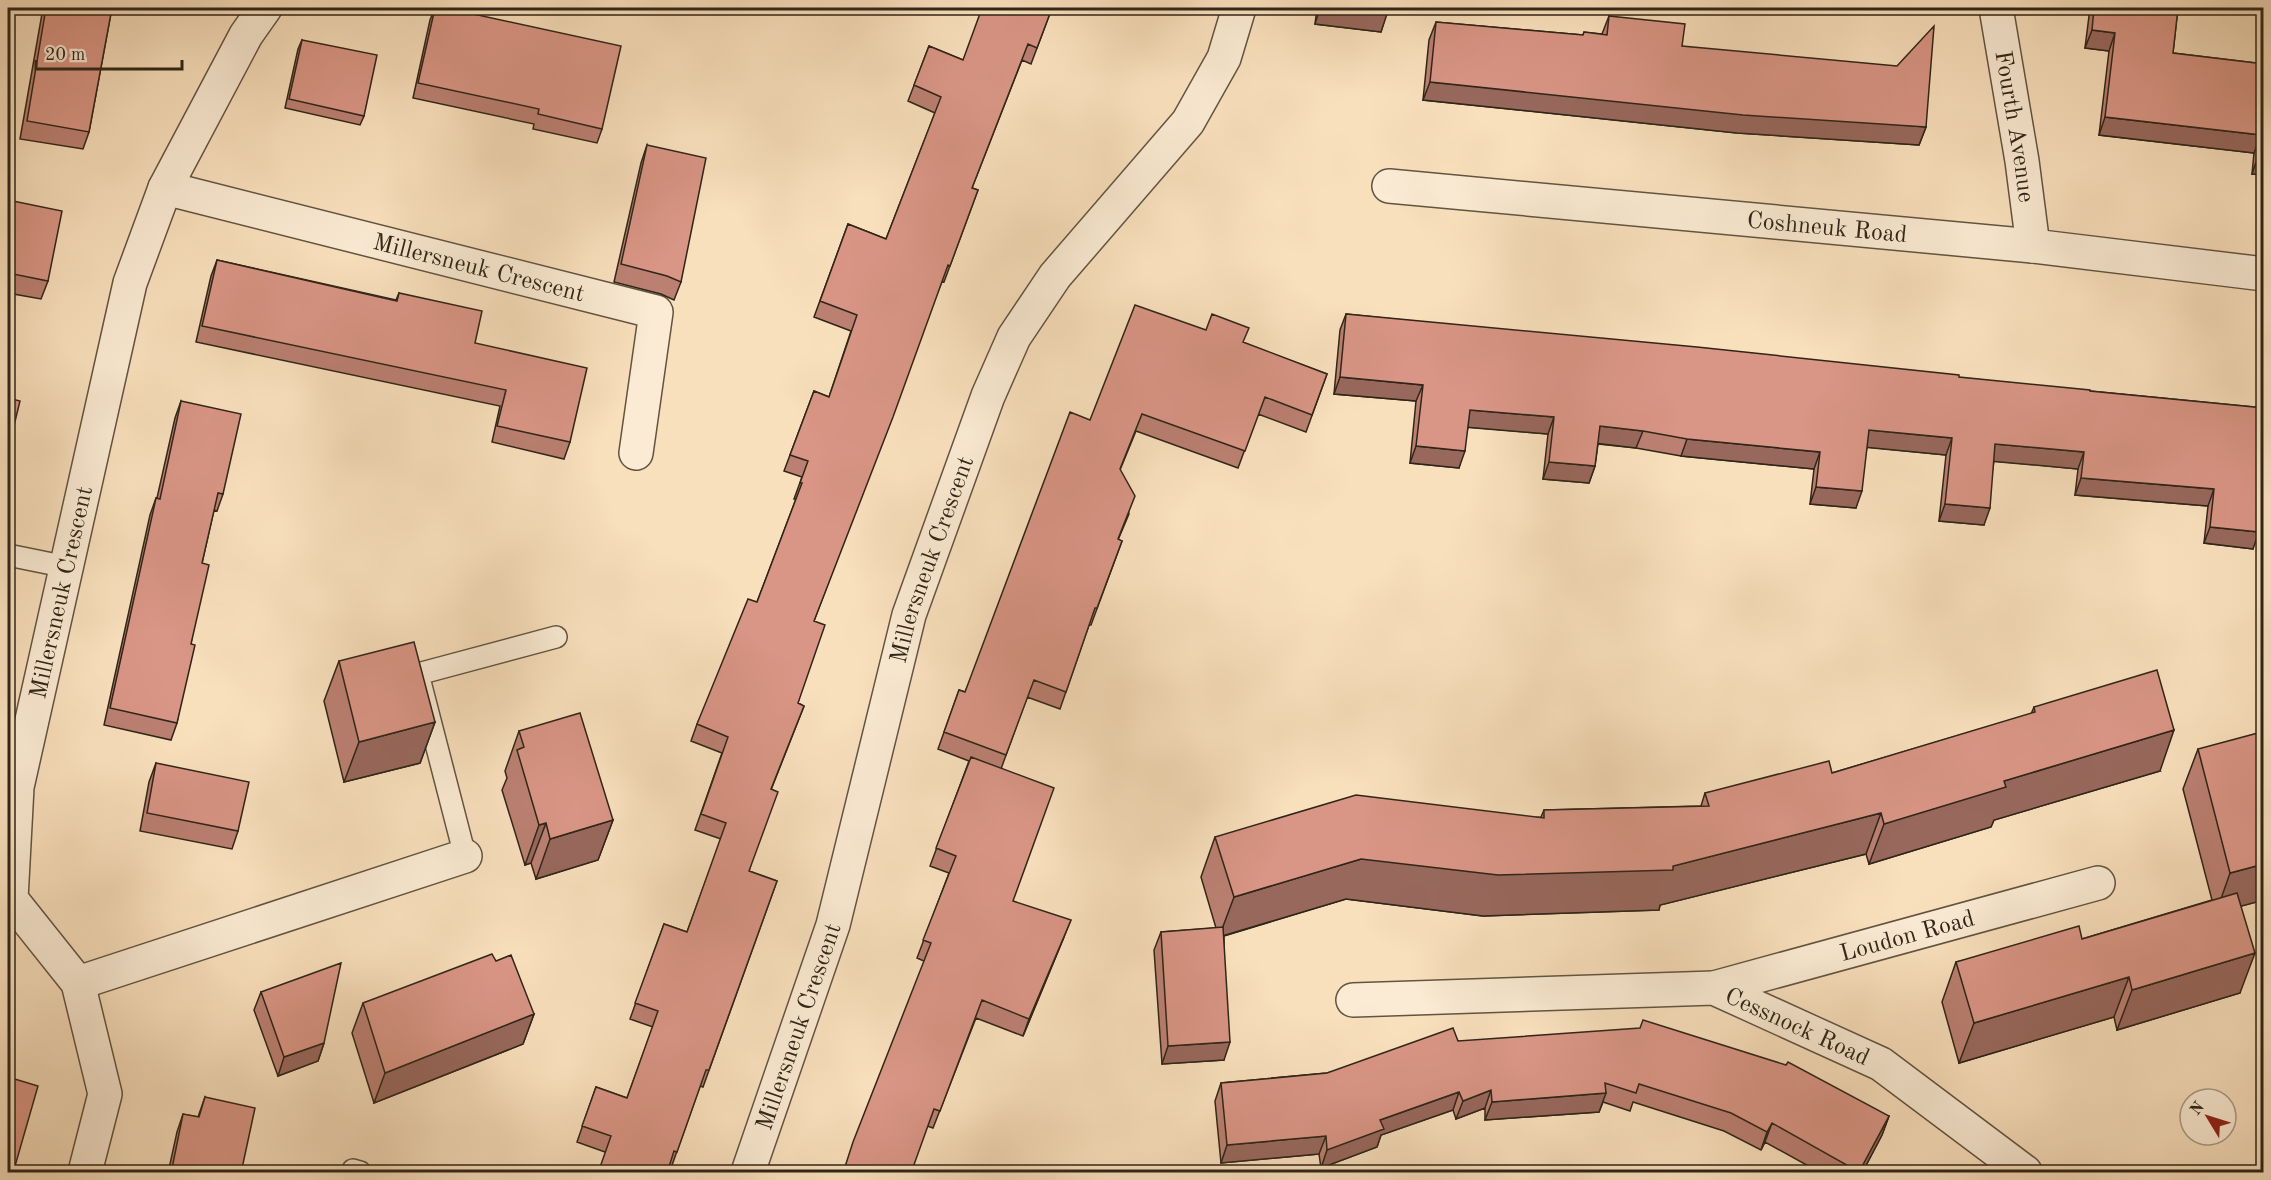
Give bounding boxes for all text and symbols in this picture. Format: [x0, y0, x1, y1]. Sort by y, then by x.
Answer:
scale bar [36, 33, 182, 71]
text: 20 m [45, 46, 85, 64]
street label: Fourth Avenue [1989, 49, 2037, 204]
street label: Coshneuk Road [1746, 209, 1908, 248]
street label: Millersneuk Crescent [370, 231, 587, 308]
street label: Millersneuk Crescent [888, 453, 979, 666]
street label: Millersneuk Crescent [27, 484, 98, 701]
street label: Loudon Road [1838, 907, 1977, 967]
street label: Millersneuk Crescent [753, 920, 847, 1134]
street label: Cessnock Road [1721, 985, 1873, 1071]
north arrow [2178, 1087, 2238, 1147]
text: N [2188, 1099, 2208, 1119]

